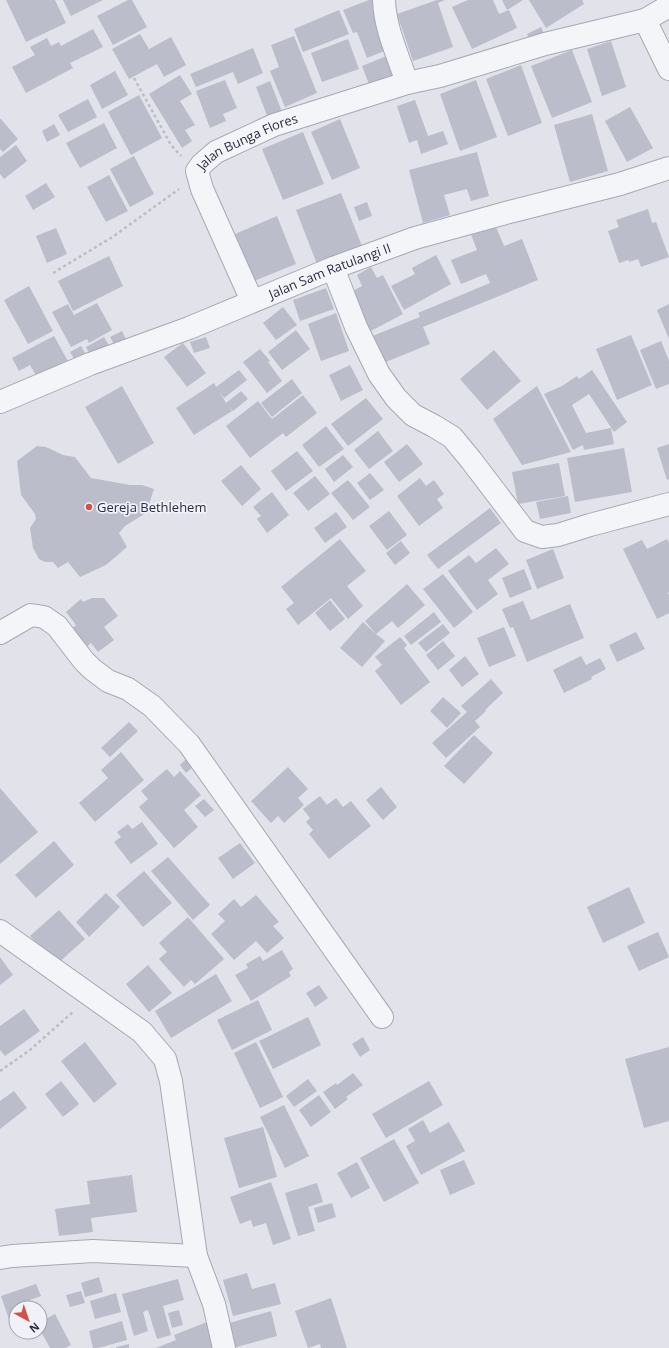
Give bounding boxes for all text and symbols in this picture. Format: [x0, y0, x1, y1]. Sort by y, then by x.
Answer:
street label: Jalan Bunga Flores [191, 109, 300, 175]
street label: Jalan Sam Ratulangi II [264, 239, 393, 304]
place label: Gereja Bethlehem [97, 498, 206, 516]
marker: Gereja Bethlehem [84, 502, 94, 512]
north arrow [8, 1300, 48, 1340]
text: N [26, 1319, 43, 1337]

